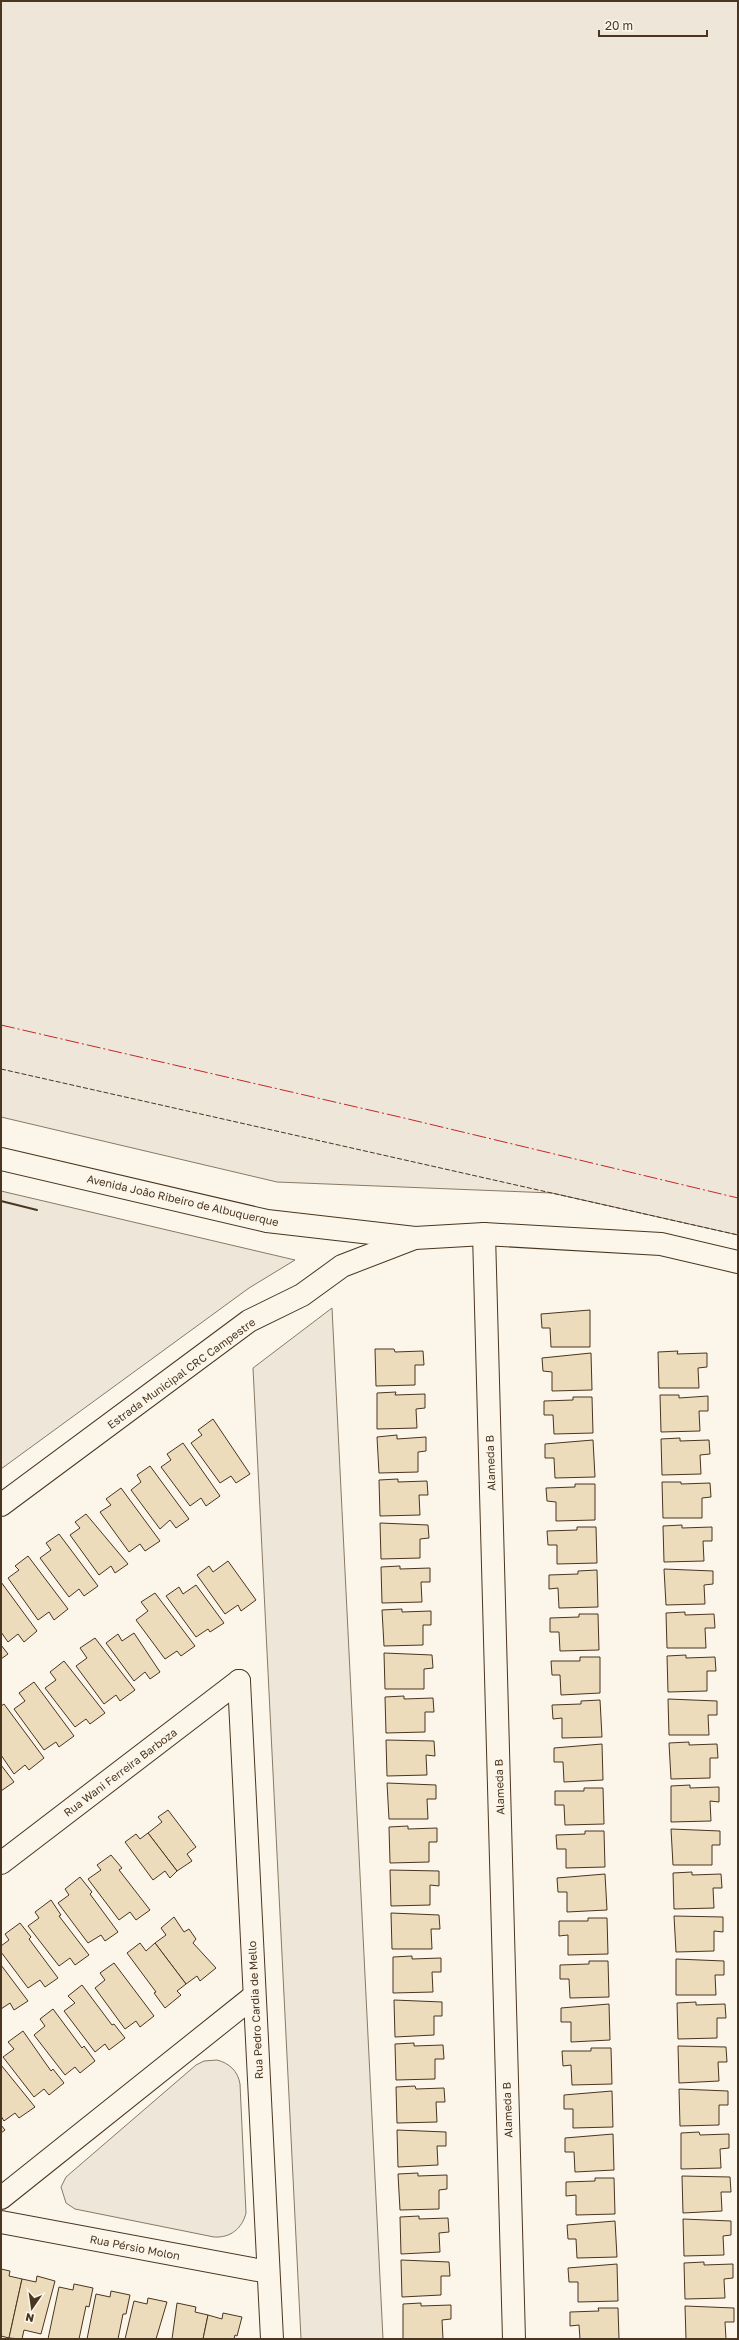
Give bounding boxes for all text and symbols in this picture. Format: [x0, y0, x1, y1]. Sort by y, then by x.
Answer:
scale bar [599, 12, 707, 38]
text: 20 m [605, 18, 633, 33]
street label: Avenida João Ribeiro de Albuquerque [86, 1172, 280, 1228]
street label: Estrada Municipal CRC Campestre [105, 1315, 257, 1431]
street label: Alameda B [483, 1435, 497, 1491]
street label: Rua Wani Ferreira Barboza [61, 1725, 179, 1819]
street label: Alameda B [492, 1759, 506, 1815]
street label: Rua Pedro Cardia de Mello [245, 1940, 265, 2079]
street label: Alameda B [500, 2082, 514, 2138]
street label: Rua Pérsio Molon [89, 2232, 181, 2262]
north arrow [12, 2288, 52, 2328]
text: N [24, 2311, 35, 2326]

